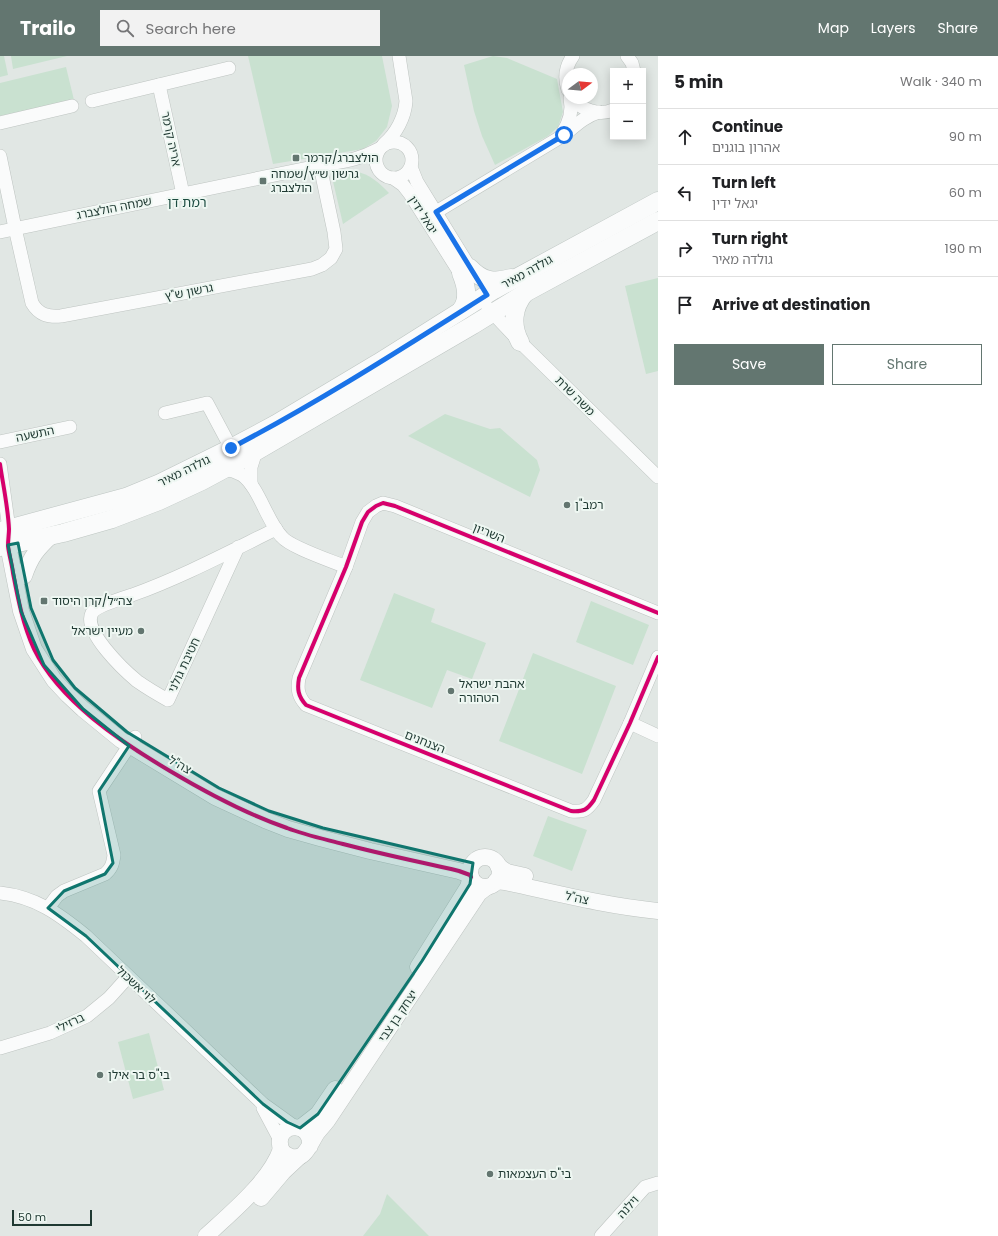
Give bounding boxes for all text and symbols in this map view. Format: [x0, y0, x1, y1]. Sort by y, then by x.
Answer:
search box [100, 10, 380, 46]
text: Trailo [20, 15, 76, 42]
icon: search [114, 17, 136, 39]
text: Search here [146, 18, 236, 39]
text: Map [818, 18, 849, 38]
text: Layers [871, 18, 915, 38]
text: Share [937, 18, 978, 38]
north arrow [562, 68, 598, 104]
map controls [610, 68, 646, 140]
button: + [610, 68, 646, 104]
text: 5 min [674, 70, 723, 94]
text: Walk · 340 m [900, 72, 982, 91]
button: − [610, 104, 646, 140]
street label: אריה קרמר [157, 110, 186, 168]
text: Continue [712, 116, 783, 137]
route start [555, 126, 573, 144]
icon: ahead [674, 126, 696, 148]
text: 90 m [949, 127, 982, 146]
text: אהרון בוגנים [712, 138, 780, 157]
place label: הולצברג/קרמר [304, 149, 379, 166]
marker: הולצברג/קרמר [291, 153, 301, 163]
place label: גרשון ש״ץ/שמחה הולצברג [271, 165, 359, 196]
text: Turn left [712, 172, 776, 193]
marker: גרשון ש״ץ/שמחה הולצברג [258, 176, 268, 186]
icon: left [674, 182, 696, 204]
text: 60 m [949, 183, 982, 202]
street label: שמחה הולצברג [75, 192, 153, 223]
street label: יגאל ידין [405, 192, 442, 237]
district label: רמת דן [168, 193, 206, 212]
text: יגאל ידין [712, 194, 758, 213]
text: Turn right [712, 228, 788, 249]
icon: right [674, 238, 696, 260]
text: 190 m [945, 239, 982, 258]
street label: גולדה מאיר [498, 250, 556, 293]
text: גולדה מאיר [712, 250, 773, 269]
street label: גרשון ש"ץ [163, 278, 215, 305]
icon: arrive [674, 294, 696, 316]
text: Arrive at destination [712, 294, 870, 315]
button: Save [674, 344, 824, 385]
button: Share [832, 344, 982, 385]
street label: משה שרת [552, 372, 599, 420]
street label: התשעה [14, 421, 56, 446]
route end [222, 439, 240, 457]
street label: גולדה מאיר [155, 450, 213, 491]
place label: רמב"ן [575, 496, 603, 513]
marker: רמב"ן [562, 500, 572, 510]
street label: השריון [470, 518, 508, 547]
place label: צה״ל/קרן היסוד [52, 592, 133, 609]
marker: צה״ל/קרן היסוד [39, 596, 49, 606]
place label: מעיין ישראל [71, 622, 133, 639]
marker: מעיין ישראל [136, 626, 146, 636]
street label: חטיבת גולני [163, 634, 204, 695]
place label: אהבת ישראל הטהורה [459, 675, 525, 706]
marker: אהבת ישראל הטהורה [446, 686, 456, 696]
street label: הצנחנים [402, 726, 448, 757]
street label: צה"ל [166, 751, 195, 778]
street label: צה"ל [564, 887, 591, 908]
street label: לוי אשכול [113, 962, 160, 1007]
street label: יצחק בן צבי [374, 986, 421, 1045]
street label: ברזילי [53, 1008, 87, 1037]
place label: בי"ס בר אילן [108, 1066, 170, 1083]
marker: בי"ס בר אילן [95, 1070, 105, 1080]
place label: בי"ס העצמאות [498, 1165, 572, 1182]
marker: בי"ס העצמאות [485, 1169, 495, 1179]
street label: וילנה [613, 1192, 642, 1222]
scale bar [12, 1208, 92, 1227]
text: 50 m [18, 1209, 46, 1225]

